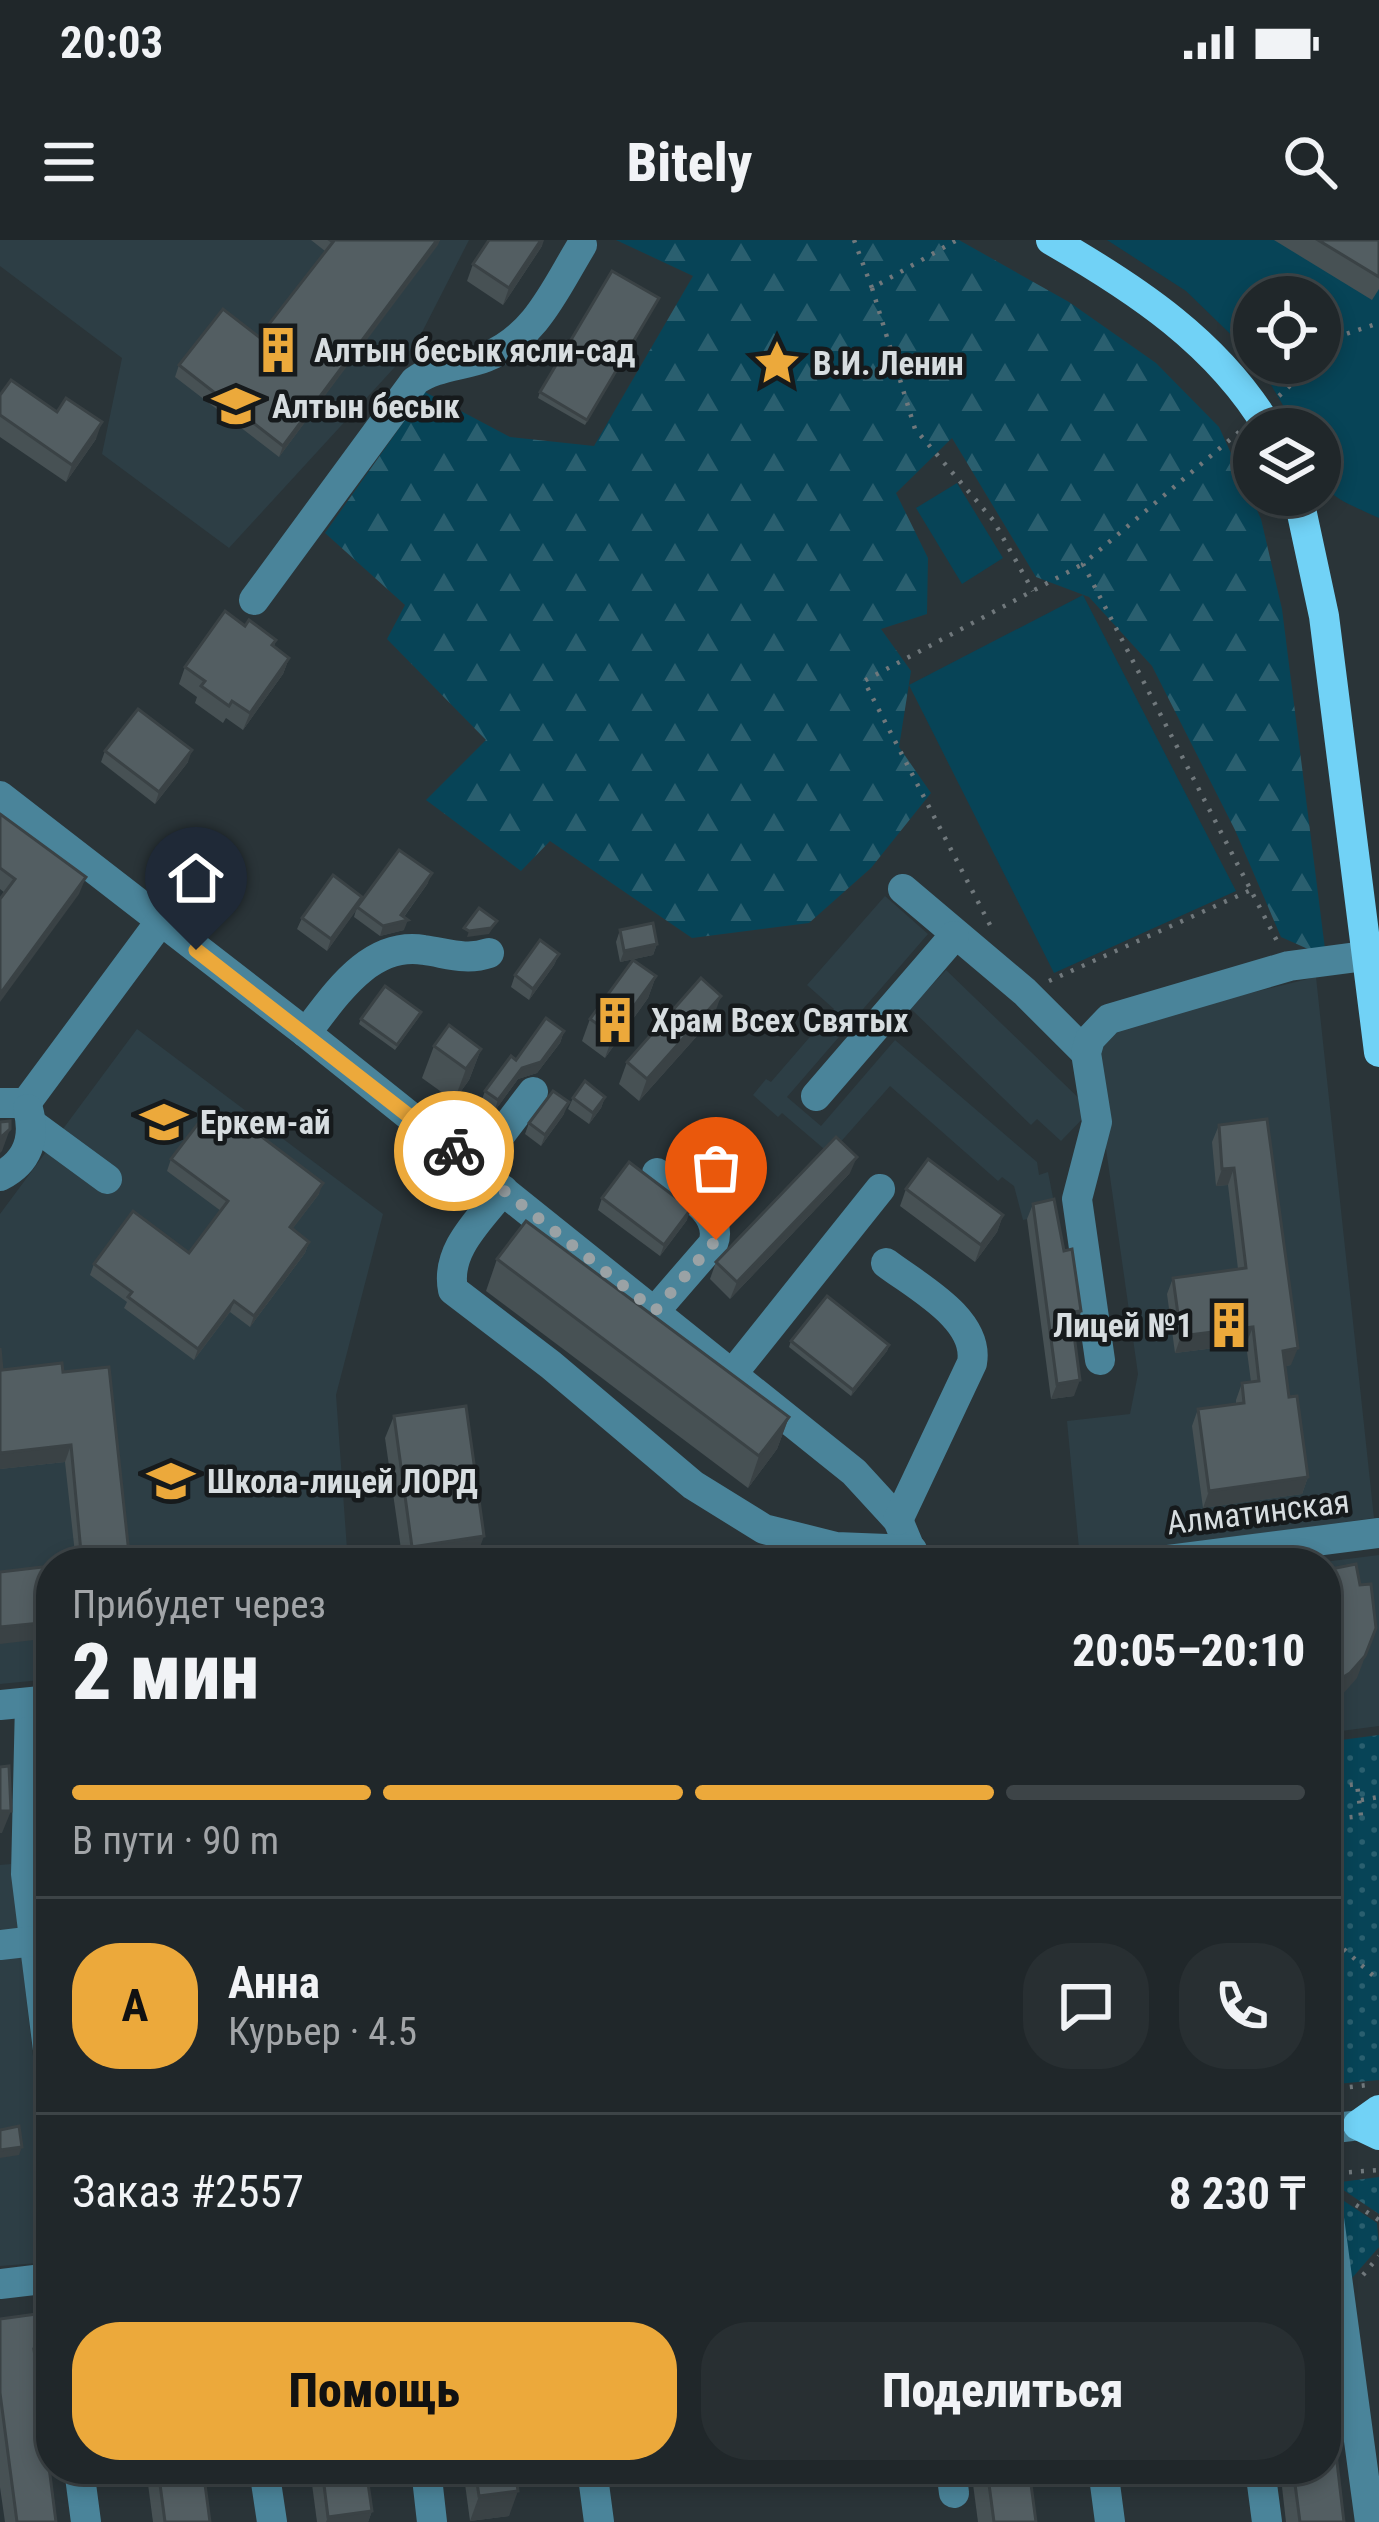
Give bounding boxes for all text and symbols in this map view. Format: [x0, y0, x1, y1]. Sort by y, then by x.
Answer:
text: 20:03 [60, 16, 163, 69]
icon: menu [36, 129, 102, 195]
icon: search [1277, 129, 1343, 195]
text: Bitely [627, 131, 752, 194]
map controls [1233, 276, 1341, 516]
button: locate [1233, 276, 1341, 384]
building icon: Алтын бесык ясли-сад [253, 325, 303, 375]
place label: Алтын бесык ясли-сад [314, 331, 635, 370]
place icon: В.И. Ленин [752, 338, 802, 388]
place label: В.И. Ленин [813, 344, 964, 383]
school or university icon: Алтын бесык [211, 381, 261, 431]
place label: Алтын бесык [272, 387, 460, 426]
button: layers [1233, 408, 1341, 516]
pin [145, 827, 247, 950]
icon: home [163, 845, 229, 911]
building icon: Храм Всех Святых [590, 995, 640, 1045]
place label: Храм Всех Святых [651, 1001, 908, 1040]
courier [394, 1091, 514, 1211]
school or university icon: Еркем-ай [139, 1097, 189, 1147]
place label: Еркем-ай [200, 1103, 331, 1142]
pin [665, 1117, 767, 1240]
icon: bike [421, 1118, 487, 1184]
icon: bag [683, 1135, 749, 1201]
building icon: Лицей №1 [1204, 1300, 1254, 1350]
place label: Лицей №1 [1053, 1306, 1193, 1345]
school or university icon: Школа-лицей ЛОРД [146, 1456, 196, 1506]
place label: Школа-лицей ЛОРД [207, 1462, 478, 1501]
street label: Алматинская [1165, 1481, 1351, 1543]
text: Прибудет через [72, 1582, 326, 1628]
text: 20:05–20:10 [1072, 1624, 1305, 1677]
text: 2 мин [72, 1627, 259, 1718]
text: В пути · 90 m [72, 1818, 279, 1864]
button: chat [1023, 1943, 1149, 2069]
button: phone [1179, 1943, 1305, 2069]
text: Анна [228, 1956, 320, 2009]
text: А [122, 1979, 148, 2032]
text: Курьер · 4.5 [228, 2009, 417, 2055]
text: Заказ #2557 [72, 2165, 304, 2218]
text: 8 230 ₸ [1169, 2167, 1305, 2220]
button: Помощь [72, 2322, 677, 2460]
button: Поделиться [701, 2322, 1305, 2460]

